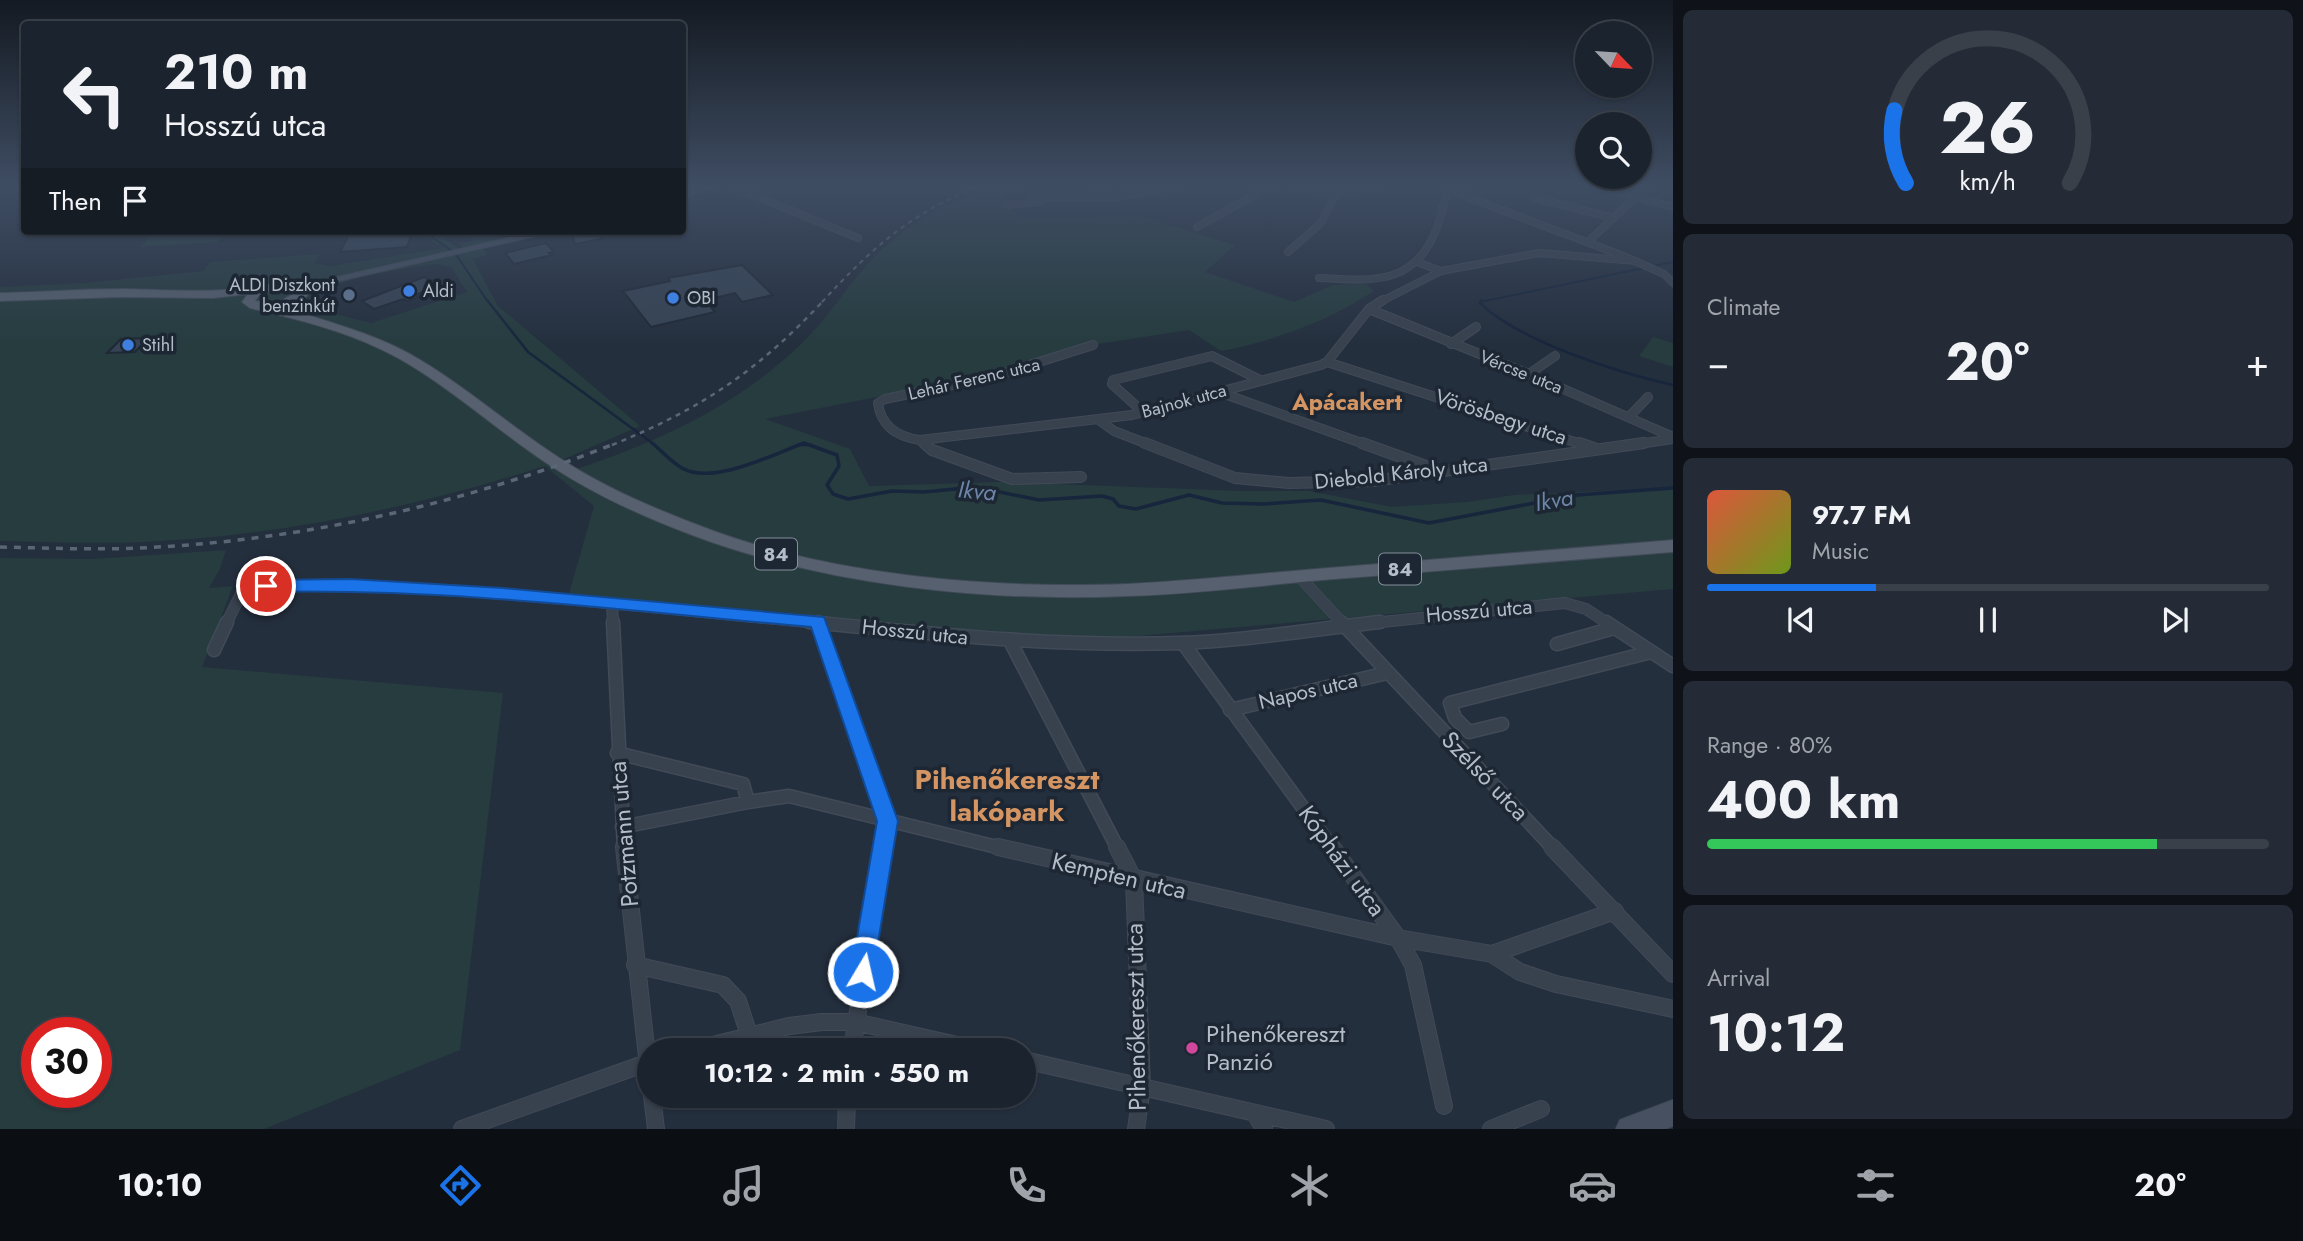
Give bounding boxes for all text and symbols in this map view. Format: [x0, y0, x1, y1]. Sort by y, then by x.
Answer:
north arrow [1575, 21, 1652, 98]
map controls [1575, 21, 1652, 189]
text: 210 m [164, 37, 308, 107]
icon: left [49, 49, 140, 140]
text: 26 [1940, 75, 2036, 180]
text: Hosszú utca [164, 102, 326, 148]
button: search [1575, 112, 1652, 189]
text: km/h [1960, 163, 2016, 199]
text: Then [49, 182, 102, 220]
icon: arrive [116, 182, 154, 220]
place label: ALDI Diszkont benzinkút [229, 272, 336, 319]
place label: Aldi [423, 278, 454, 304]
marker: Aldi [401, 283, 417, 299]
place label: OBI [687, 285, 716, 311]
marker: ALDI Diszkont benzinkút [341, 287, 357, 303]
marker: OBI [665, 290, 681, 306]
text: Climate [1707, 290, 1780, 324]
text: 20° [1946, 324, 2030, 400]
place label: Stihl [142, 332, 174, 358]
text: − [1707, 335, 1729, 390]
text: + [2246, 335, 2269, 390]
marker: Stihl [120, 337, 136, 353]
street label: Vércse utca [1476, 344, 1566, 400]
street label: Lehár Ferenc utca [906, 351, 1042, 407]
street label: Bajnok utca [1139, 377, 1229, 425]
street label: Vörösbegy utca [1431, 382, 1571, 452]
district label: Apácakert [1291, 385, 1403, 419]
street label: Diebold Károly utca [1313, 449, 1489, 497]
water label: Ikva [956, 472, 998, 510]
water label: Ikva [1532, 480, 1576, 520]
text: 97.7 FM [1812, 496, 1911, 534]
text: Music [1812, 534, 1869, 568]
road number: 84 [755, 538, 797, 569]
road number: 84 [1379, 554, 1421, 584]
pin [236, 556, 296, 616]
icon: arrive [247, 567, 285, 605]
street label: Hosszú utca [1425, 591, 1533, 631]
icon: previous [1782, 601, 1820, 639]
icon: pause [1969, 601, 2007, 639]
icon: next [2156, 601, 2194, 639]
street label: Hosszú utca [860, 612, 970, 652]
street label: Napos utca [1256, 665, 1360, 717]
street label: Szélső utca [1433, 723, 1537, 828]
text: Range · 80% [1707, 728, 1832, 762]
district label: Pihenőkereszt lakópark [915, 759, 1100, 832]
street label: Potzmann utca [600, 760, 647, 908]
text: 400 km [1707, 762, 1900, 838]
street label: Kópházi utca [1290, 798, 1395, 923]
street label: Kempten utca [1048, 843, 1190, 908]
street label: Pihenőkereszt utca [1116, 923, 1155, 1111]
position arrow [826, 935, 900, 1009]
text: Arrival [1707, 961, 1770, 995]
text: 10:12 [1707, 995, 1845, 1071]
place label: Pihenőkereszt Panzió [1206, 1016, 1346, 1079]
speed limit sign: 30 [21, 1017, 112, 1108]
marker: Pihenőkereszt Panzió [1184, 1040, 1200, 1056]
text: 10:12 · 2 min · 550 m [704, 1054, 969, 1092]
icon: directions [436, 1161, 485, 1210]
icon: music [719, 1161, 768, 1210]
icon: phone [1002, 1161, 1051, 1210]
icon: climate [1285, 1161, 1334, 1210]
icon: car [1568, 1161, 1617, 1210]
icon: filters [1851, 1161, 1900, 1210]
text: 10:10 [117, 1162, 202, 1208]
text: 20° [2134, 1162, 2186, 1208]

